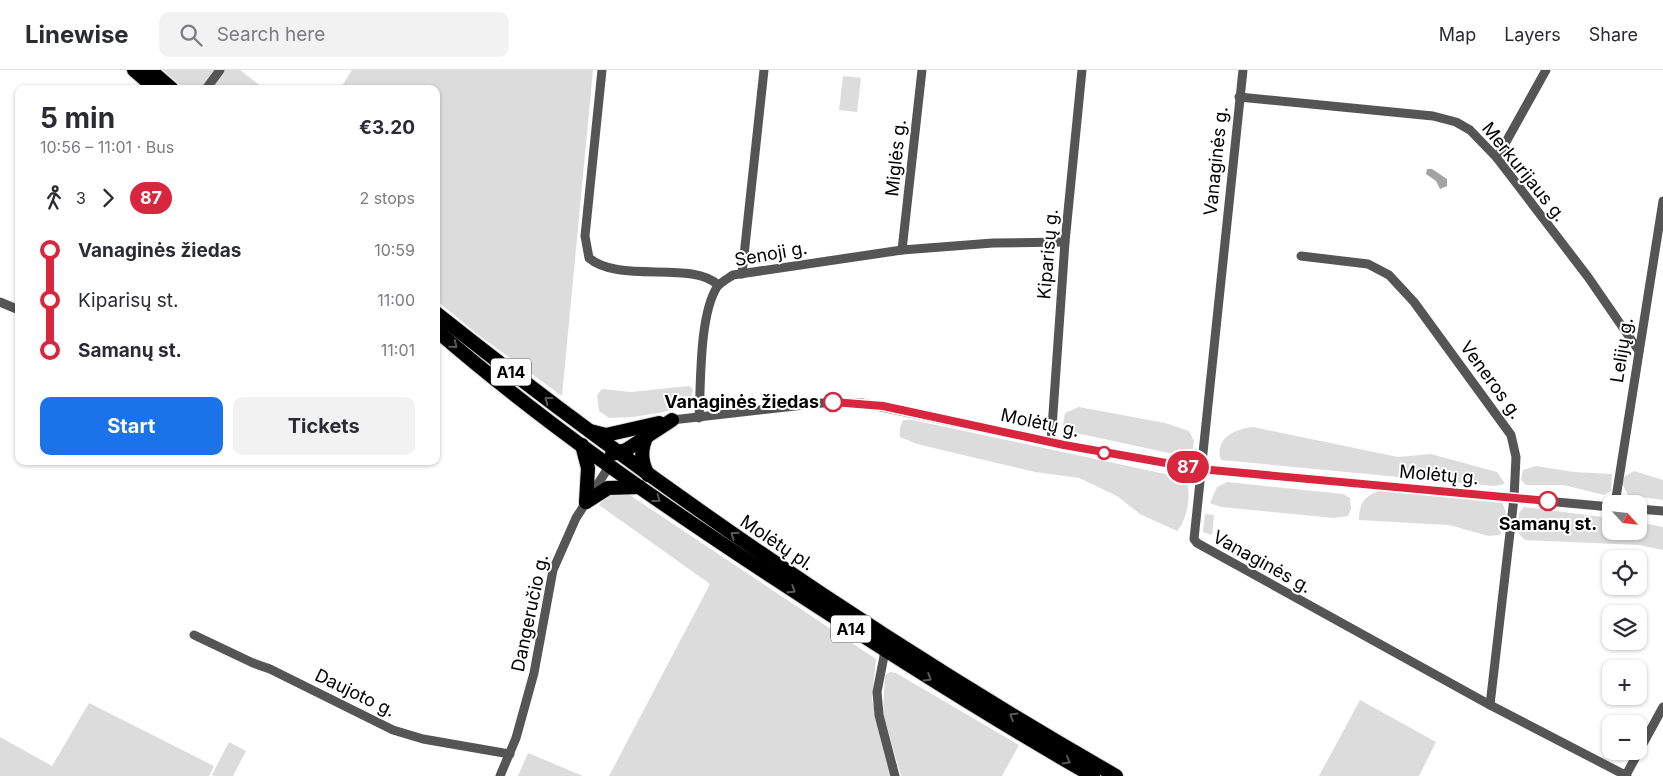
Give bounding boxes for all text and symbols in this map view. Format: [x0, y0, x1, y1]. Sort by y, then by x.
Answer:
search box [159, 12, 509, 57]
text: Linewise [25, 20, 129, 49]
icon: search [177, 21, 205, 49]
text: Search here [217, 23, 325, 46]
text: Map [1439, 24, 1476, 45]
text: Layers [1504, 24, 1561, 45]
text: Share [1589, 24, 1638, 45]
text: 5 min [40, 101, 115, 135]
street label: Vanaginės g. [1199, 105, 1232, 217]
text: €3.20 [359, 116, 415, 139]
street label: Miglės g. [881, 118, 910, 197]
street label: Merkurijaus g. [1478, 118, 1571, 226]
text: 10:56 – 11:01 · Bus [40, 137, 174, 157]
icon: walk [40, 184, 68, 212]
icon: forward [94, 184, 122, 212]
text: 87 [140, 187, 162, 208]
text: 3 [76, 188, 86, 208]
text: 2 stops [359, 188, 415, 208]
street label: Kiparisų g. [1033, 208, 1062, 300]
street label: Senoji g. [733, 237, 809, 270]
text: Vanaginės žiedas [78, 239, 241, 262]
text: 10:59 [374, 240, 415, 260]
text: Kiparisų st. [78, 289, 179, 312]
text: 11:00 [377, 290, 415, 310]
street label: Lelijų g. [1606, 316, 1637, 384]
street label: Veneros g. [1456, 337, 1527, 423]
text: Samanų st. [78, 339, 182, 362]
one-way arrow [448, 339, 457, 347]
text: 11:01 [381, 340, 415, 360]
road number: A14 [491, 358, 531, 386]
place label: Vanaginės žiedas [664, 391, 819, 412]
marker: Vanaginės žiedas [823, 392, 843, 412]
button: Start [40, 397, 223, 455]
button: Tickets [233, 397, 415, 455]
one-way arrow [545, 398, 554, 406]
street label: Molėtų g. [999, 404, 1081, 441]
unlabelled marker [1097, 446, 1111, 460]
line badge: 87 [1166, 451, 1210, 483]
text: 87 [1177, 456, 1199, 477]
street label: Molėtų g. [1398, 461, 1480, 488]
marker: Samanų st. [1538, 491, 1558, 511]
one-way arrow [651, 493, 661, 502]
north arrow [1602, 495, 1648, 540]
map controls [1602, 495, 1647, 760]
street label: Molėtų pl. [737, 510, 818, 575]
place label: Samanų st. [1499, 513, 1597, 534]
street label: Vanaginės g. [1209, 526, 1315, 597]
one-way arrow [730, 532, 740, 541]
button: locate [1602, 550, 1647, 595]
street label: Dangeručio g. [507, 552, 552, 673]
one-way arrow [786, 583, 795, 593]
button: layers [1602, 605, 1647, 650]
road number: A14 [831, 616, 871, 642]
button: + [1602, 660, 1647, 705]
street label: Daujoto g. [312, 664, 399, 721]
one-way arrow [923, 671, 932, 681]
one-way arrow [1009, 713, 1018, 723]
button: − [1602, 715, 1647, 760]
one-way arrow [1062, 755, 1071, 765]

